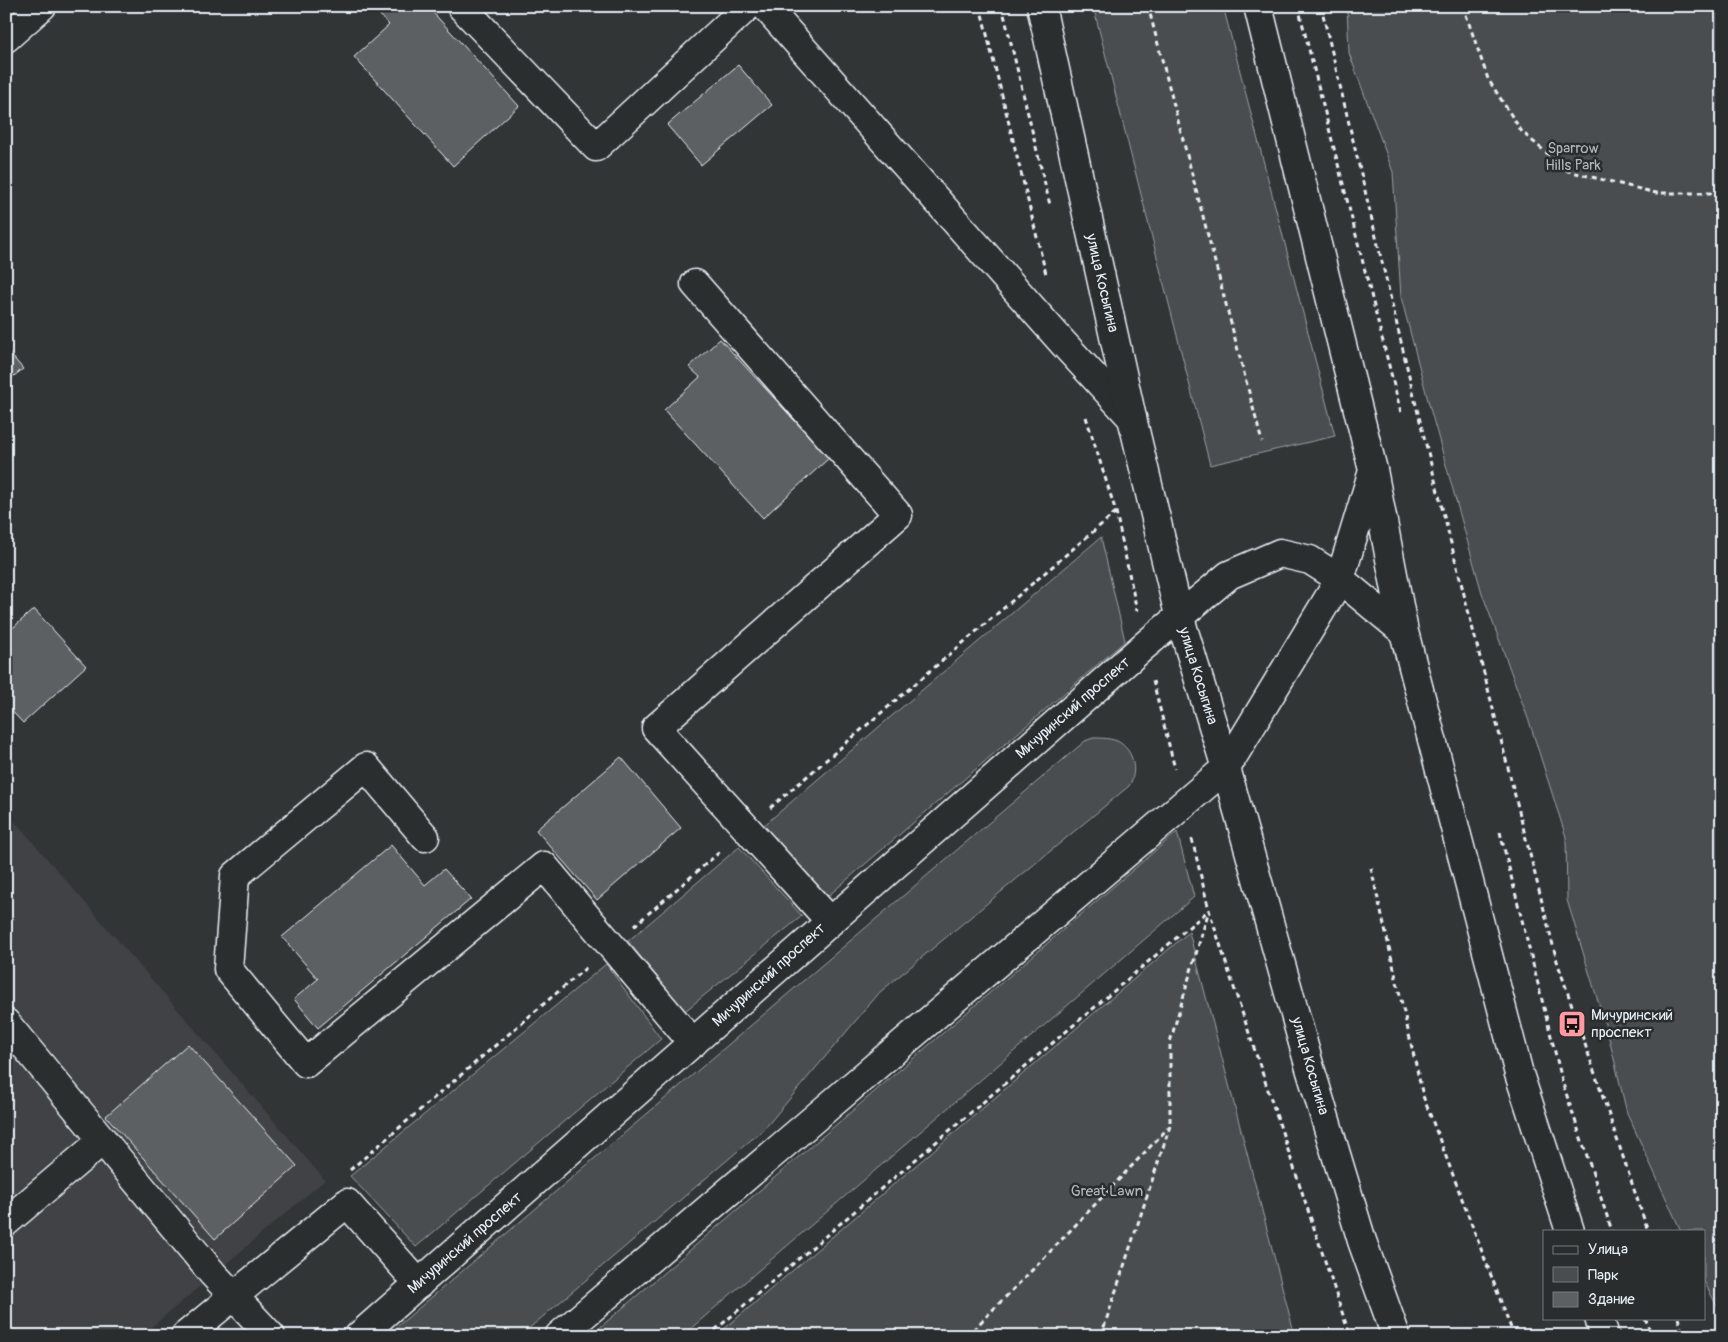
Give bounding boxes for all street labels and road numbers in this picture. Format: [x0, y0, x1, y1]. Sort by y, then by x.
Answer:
street label: улица Косыгина [1081, 231, 1123, 334]
street label: улица Косыгина [1174, 624, 1222, 727]
street label: Мичуринский проспект [1012, 653, 1135, 763]
street label: Мичуринский проспект [708, 919, 830, 1031]
street label: улица Косыгина [1287, 1014, 1333, 1117]
street label: Мичуринский проспект [404, 1188, 527, 1298]

